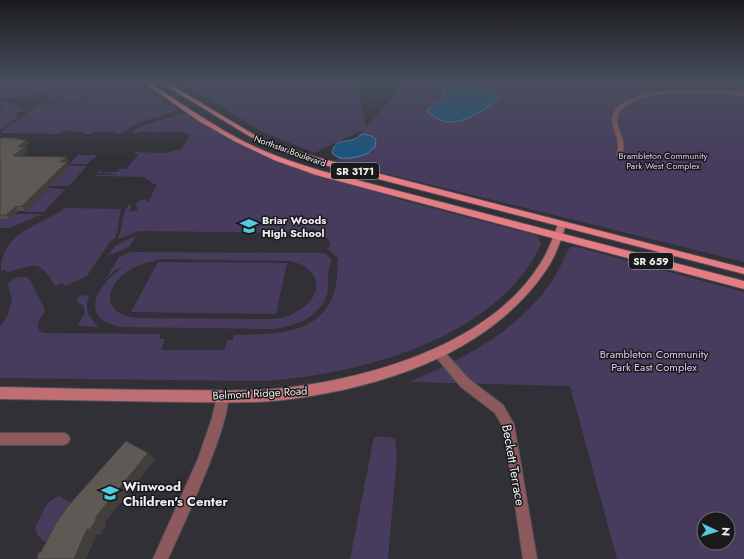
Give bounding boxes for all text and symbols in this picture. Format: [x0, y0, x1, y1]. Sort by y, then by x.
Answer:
street label: Northstar Boulevard [252, 132, 328, 170]
park label: Brambleton Community Park West Complex [619, 149, 707, 172]
road number: SR 3171 [331, 163, 379, 179]
place label: Briar Woods High School [262, 212, 326, 241]
school or university icon: Briar Woods High School [239, 216, 259, 236]
road number: SR 659 [629, 253, 673, 269]
park label: Brambleton Community Park East Complex [600, 346, 708, 375]
street label: Belmont Ridge Road [212, 383, 308, 403]
street label: Beckett Terrace [497, 423, 530, 507]
place label: Winwood Children's Center [123, 477, 228, 511]
school or university icon: Winwood Children's Center [100, 483, 120, 503]
north arrow [696, 511, 736, 551]
text: N [718, 527, 734, 537]

